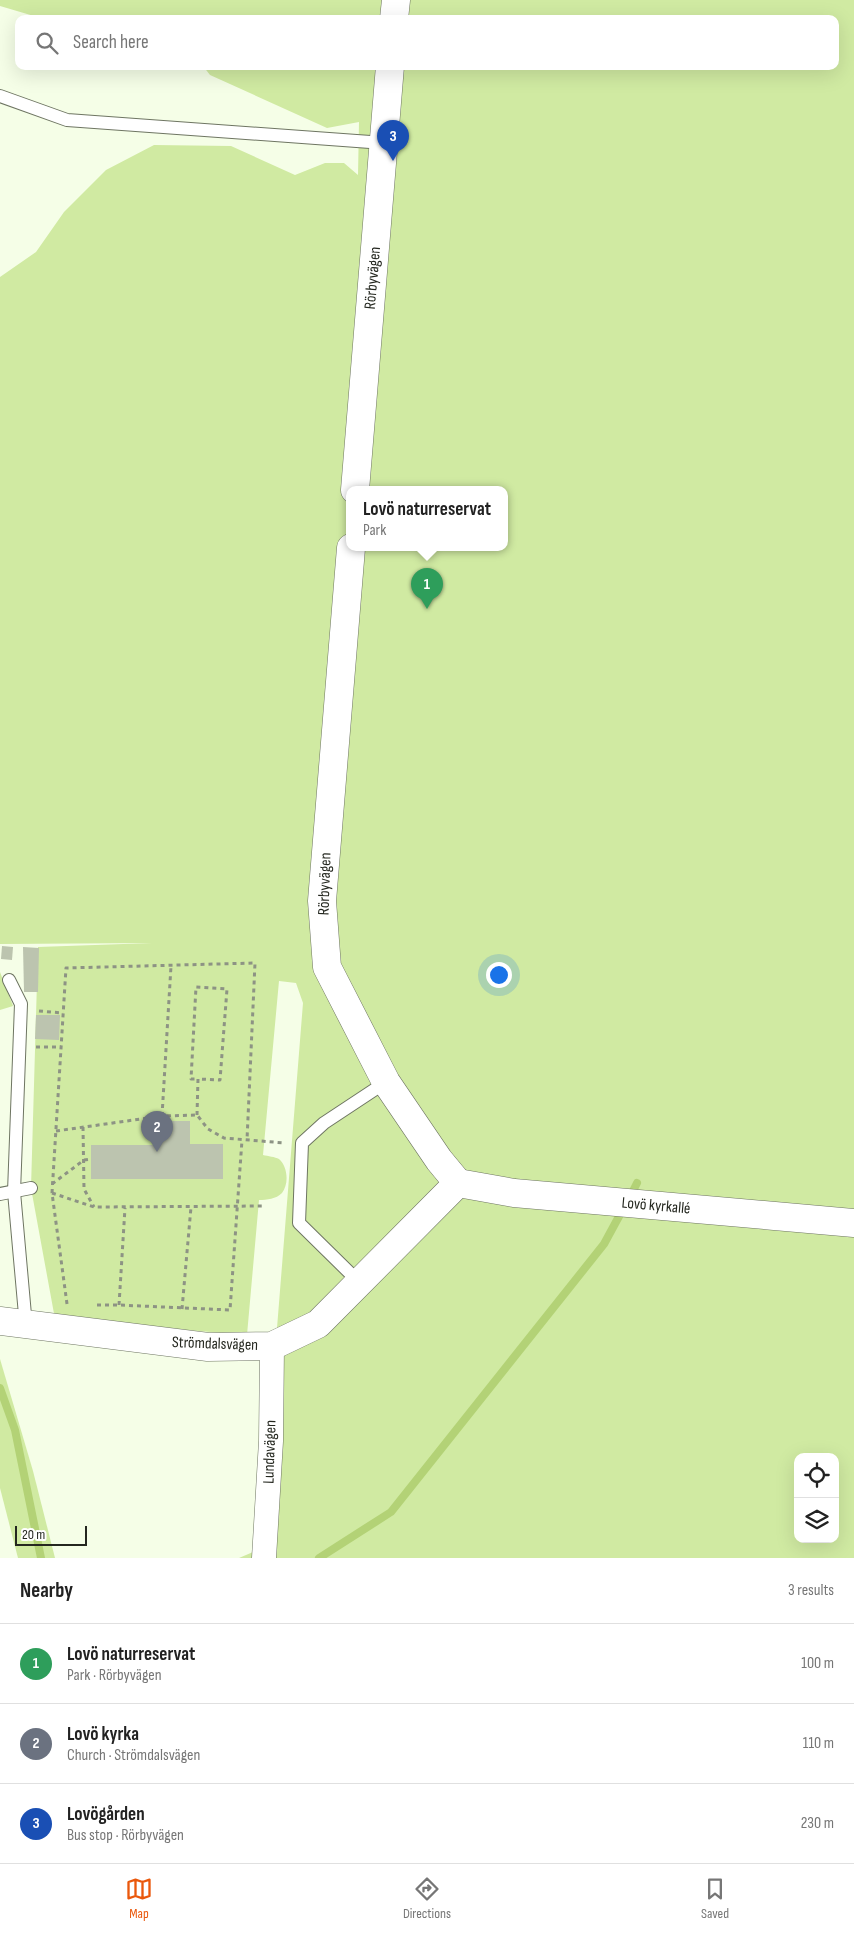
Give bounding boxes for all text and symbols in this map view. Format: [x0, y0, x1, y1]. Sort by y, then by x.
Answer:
search box [15, 15, 839, 70]
icon: search [33, 29, 61, 57]
text: Search here [73, 31, 149, 54]
pin: 3 [377, 120, 409, 161]
street label: Rörbyvägen [361, 246, 385, 310]
popup [346, 486, 508, 551]
text: Lovö naturreservat [363, 498, 491, 521]
text: Park [363, 521, 386, 540]
pin: 1 [411, 568, 443, 609]
street label: Rörbyvägen [314, 852, 336, 916]
your location [486, 962, 512, 988]
pin: 2 [141, 1111, 173, 1152]
street label: Lovö kyrkallé [621, 1194, 691, 1218]
street label: Strömdalsvägen [172, 1333, 258, 1355]
street label: Lundavägen [259, 1420, 281, 1484]
map controls [794, 1453, 839, 1543]
button: locate [794, 1453, 839, 1498]
button: layers [794, 1498, 839, 1543]
scale bar [15, 1523, 88, 1546]
text: 20 m [22, 1526, 45, 1543]
text: Nearby [20, 1578, 73, 1603]
text: 3 results [788, 1581, 834, 1600]
text: Lovö naturreservat [67, 1643, 195, 1666]
text: 1 [33, 1654, 39, 1673]
text: 100 m [801, 1654, 834, 1673]
text: Park · Rörbyvägen [67, 1666, 162, 1685]
text: Lovö kyrka [67, 1723, 139, 1746]
text: 2 [32, 1734, 40, 1753]
text: 110 m [803, 1734, 834, 1753]
text: Church · Strömdalsvägen [67, 1746, 200, 1765]
text: Lovögården [67, 1803, 145, 1826]
text: 3 [32, 1814, 40, 1833]
text: 230 m [801, 1814, 834, 1833]
text: Bus stop · Rörbyvägen [67, 1826, 184, 1845]
tab: Map [125, 1875, 153, 1922]
tab: Directions [403, 1875, 451, 1922]
tab: Saved [701, 1875, 729, 1922]

